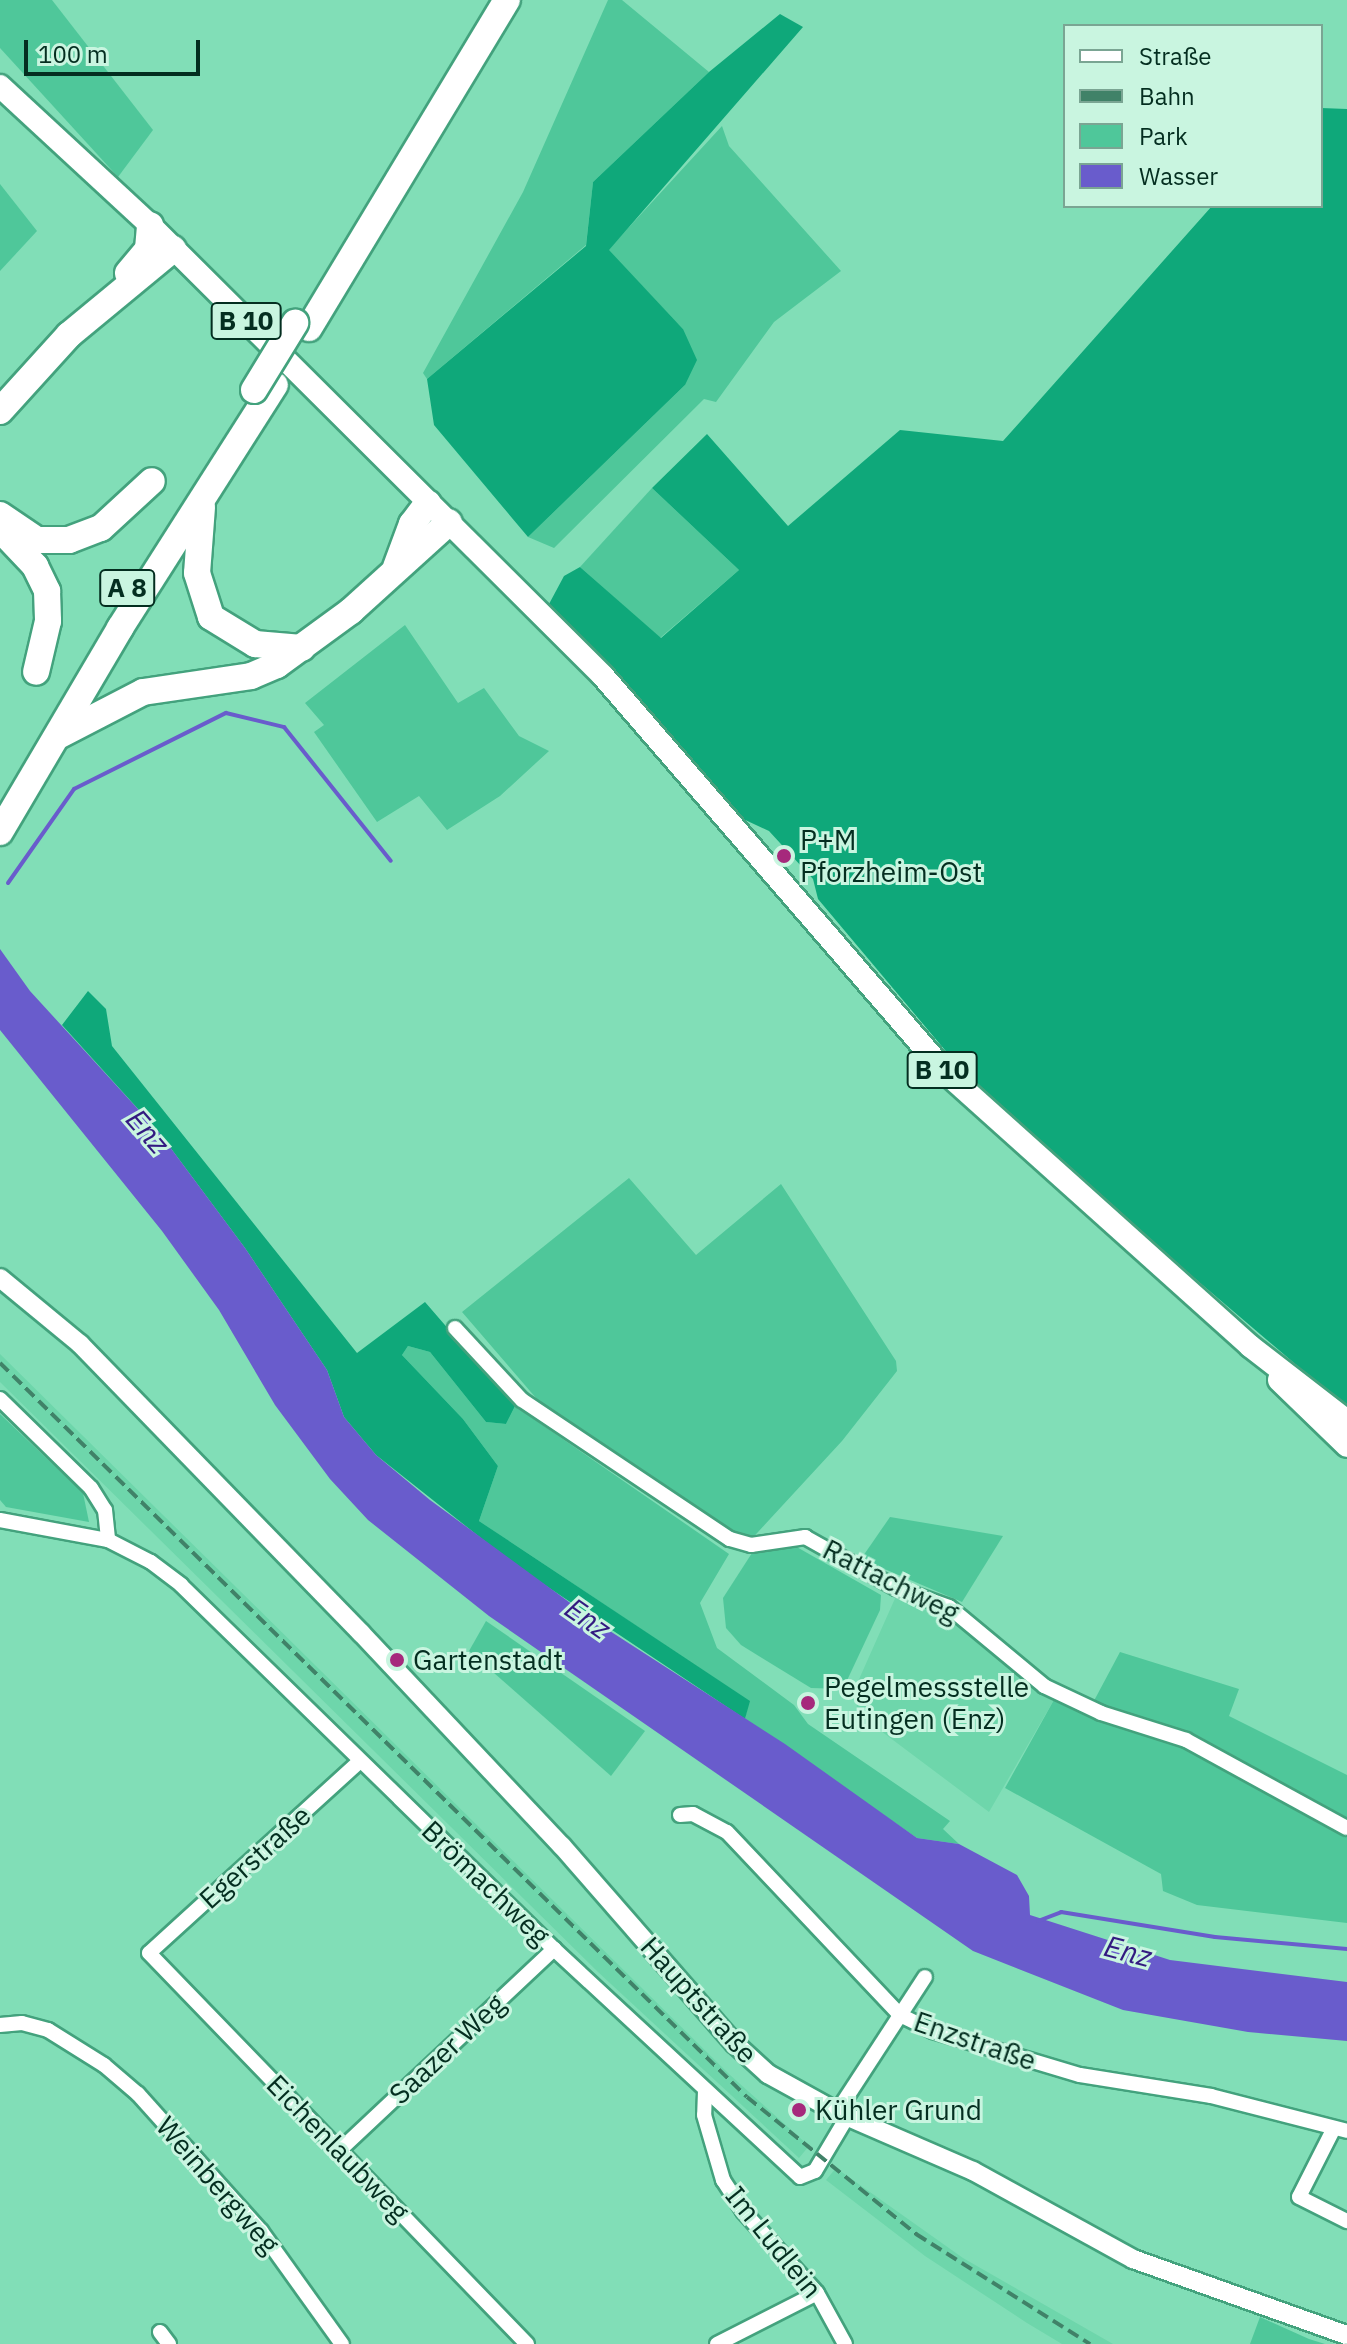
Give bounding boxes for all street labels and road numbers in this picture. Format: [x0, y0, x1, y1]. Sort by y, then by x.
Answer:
road number: B 10 [210, 299, 282, 343]
road number: A 8 [99, 566, 155, 610]
road number: B 10 [906, 1048, 978, 1092]
street label: Rattachweg [817, 1532, 965, 1630]
street label: Egerstraße [192, 1798, 318, 1916]
street label: Brömachweg [415, 1814, 557, 1952]
street label: Hauptstraße [634, 1930, 764, 2070]
street label: Saazer Weg [382, 1987, 512, 2111]
street label: Enzstraße [910, 2004, 1040, 2078]
street label: Eichenlaubweg [260, 2068, 416, 2228]
street label: Weinbergweg [149, 2110, 287, 2260]
street label: Im Ludlein [719, 2179, 829, 2305]

